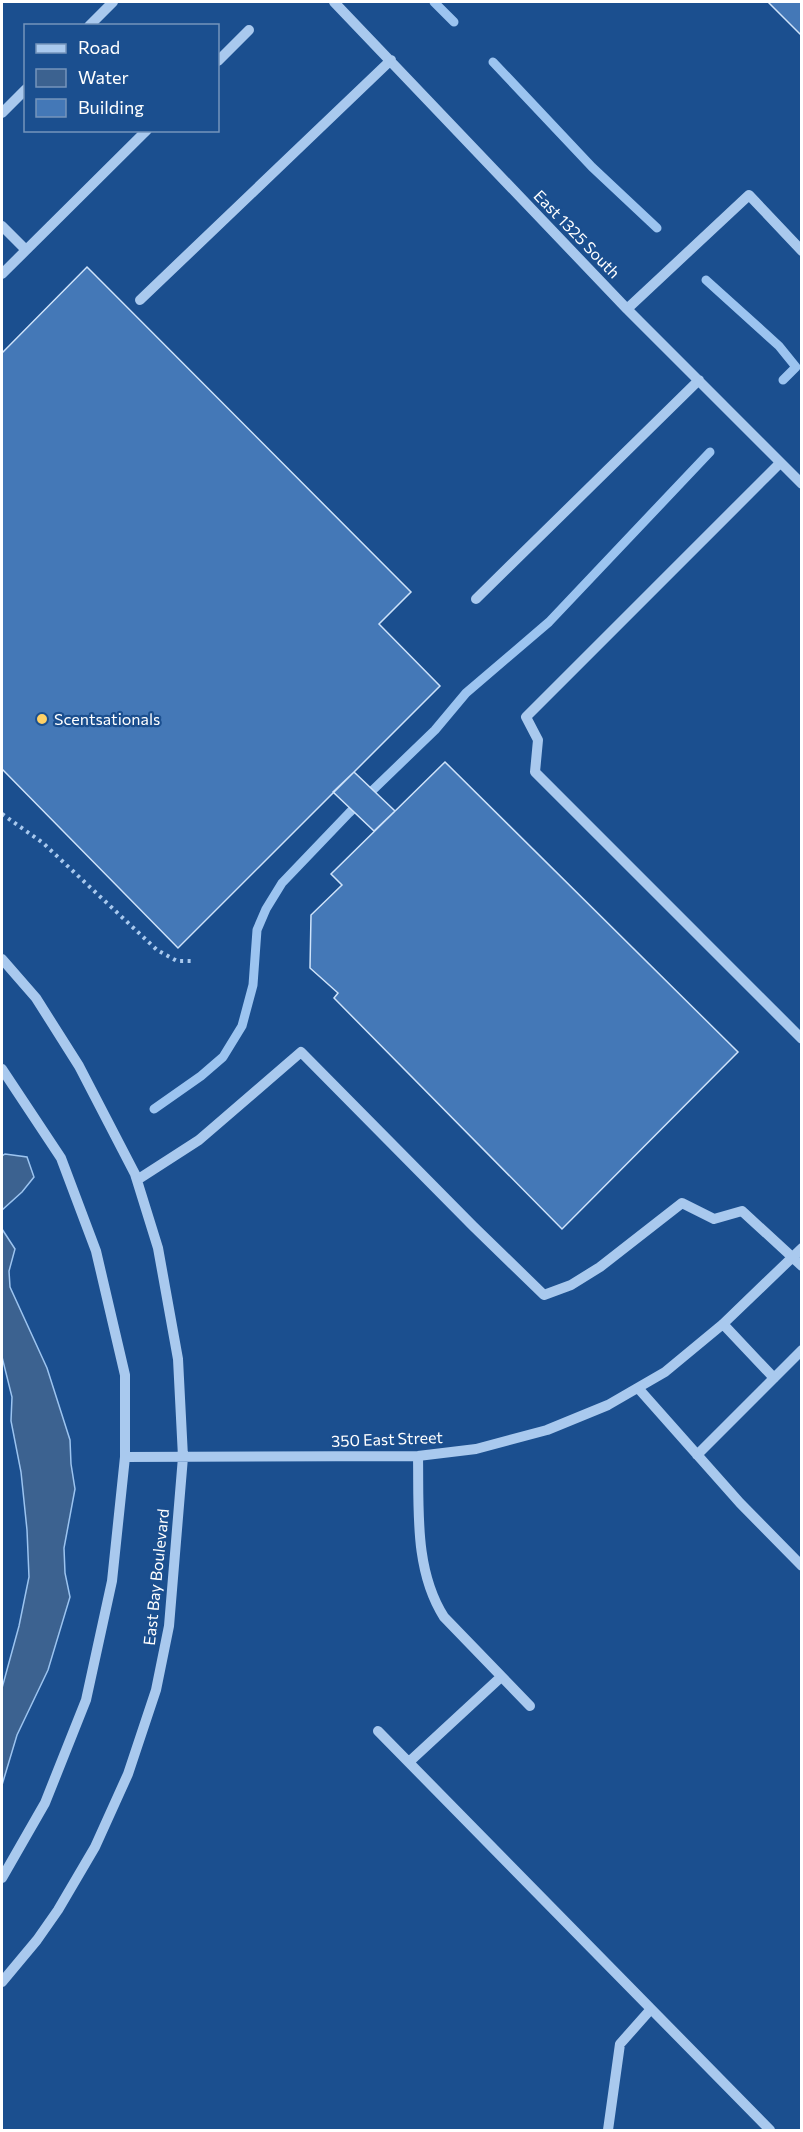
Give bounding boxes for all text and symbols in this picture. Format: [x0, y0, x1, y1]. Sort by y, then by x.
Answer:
legend [24, 24, 219, 132]
text: Road [78, 36, 120, 58]
text: Water [78, 66, 129, 88]
text: Building [78, 96, 144, 118]
street label: East 1325 South [530, 186, 624, 282]
place label: Scentsationals [54, 709, 160, 728]
marker: Scentsationals [35, 712, 49, 726]
street label: 350 East Street [331, 1427, 444, 1450]
street label: East Bay Boulevard [139, 1508, 172, 1646]

